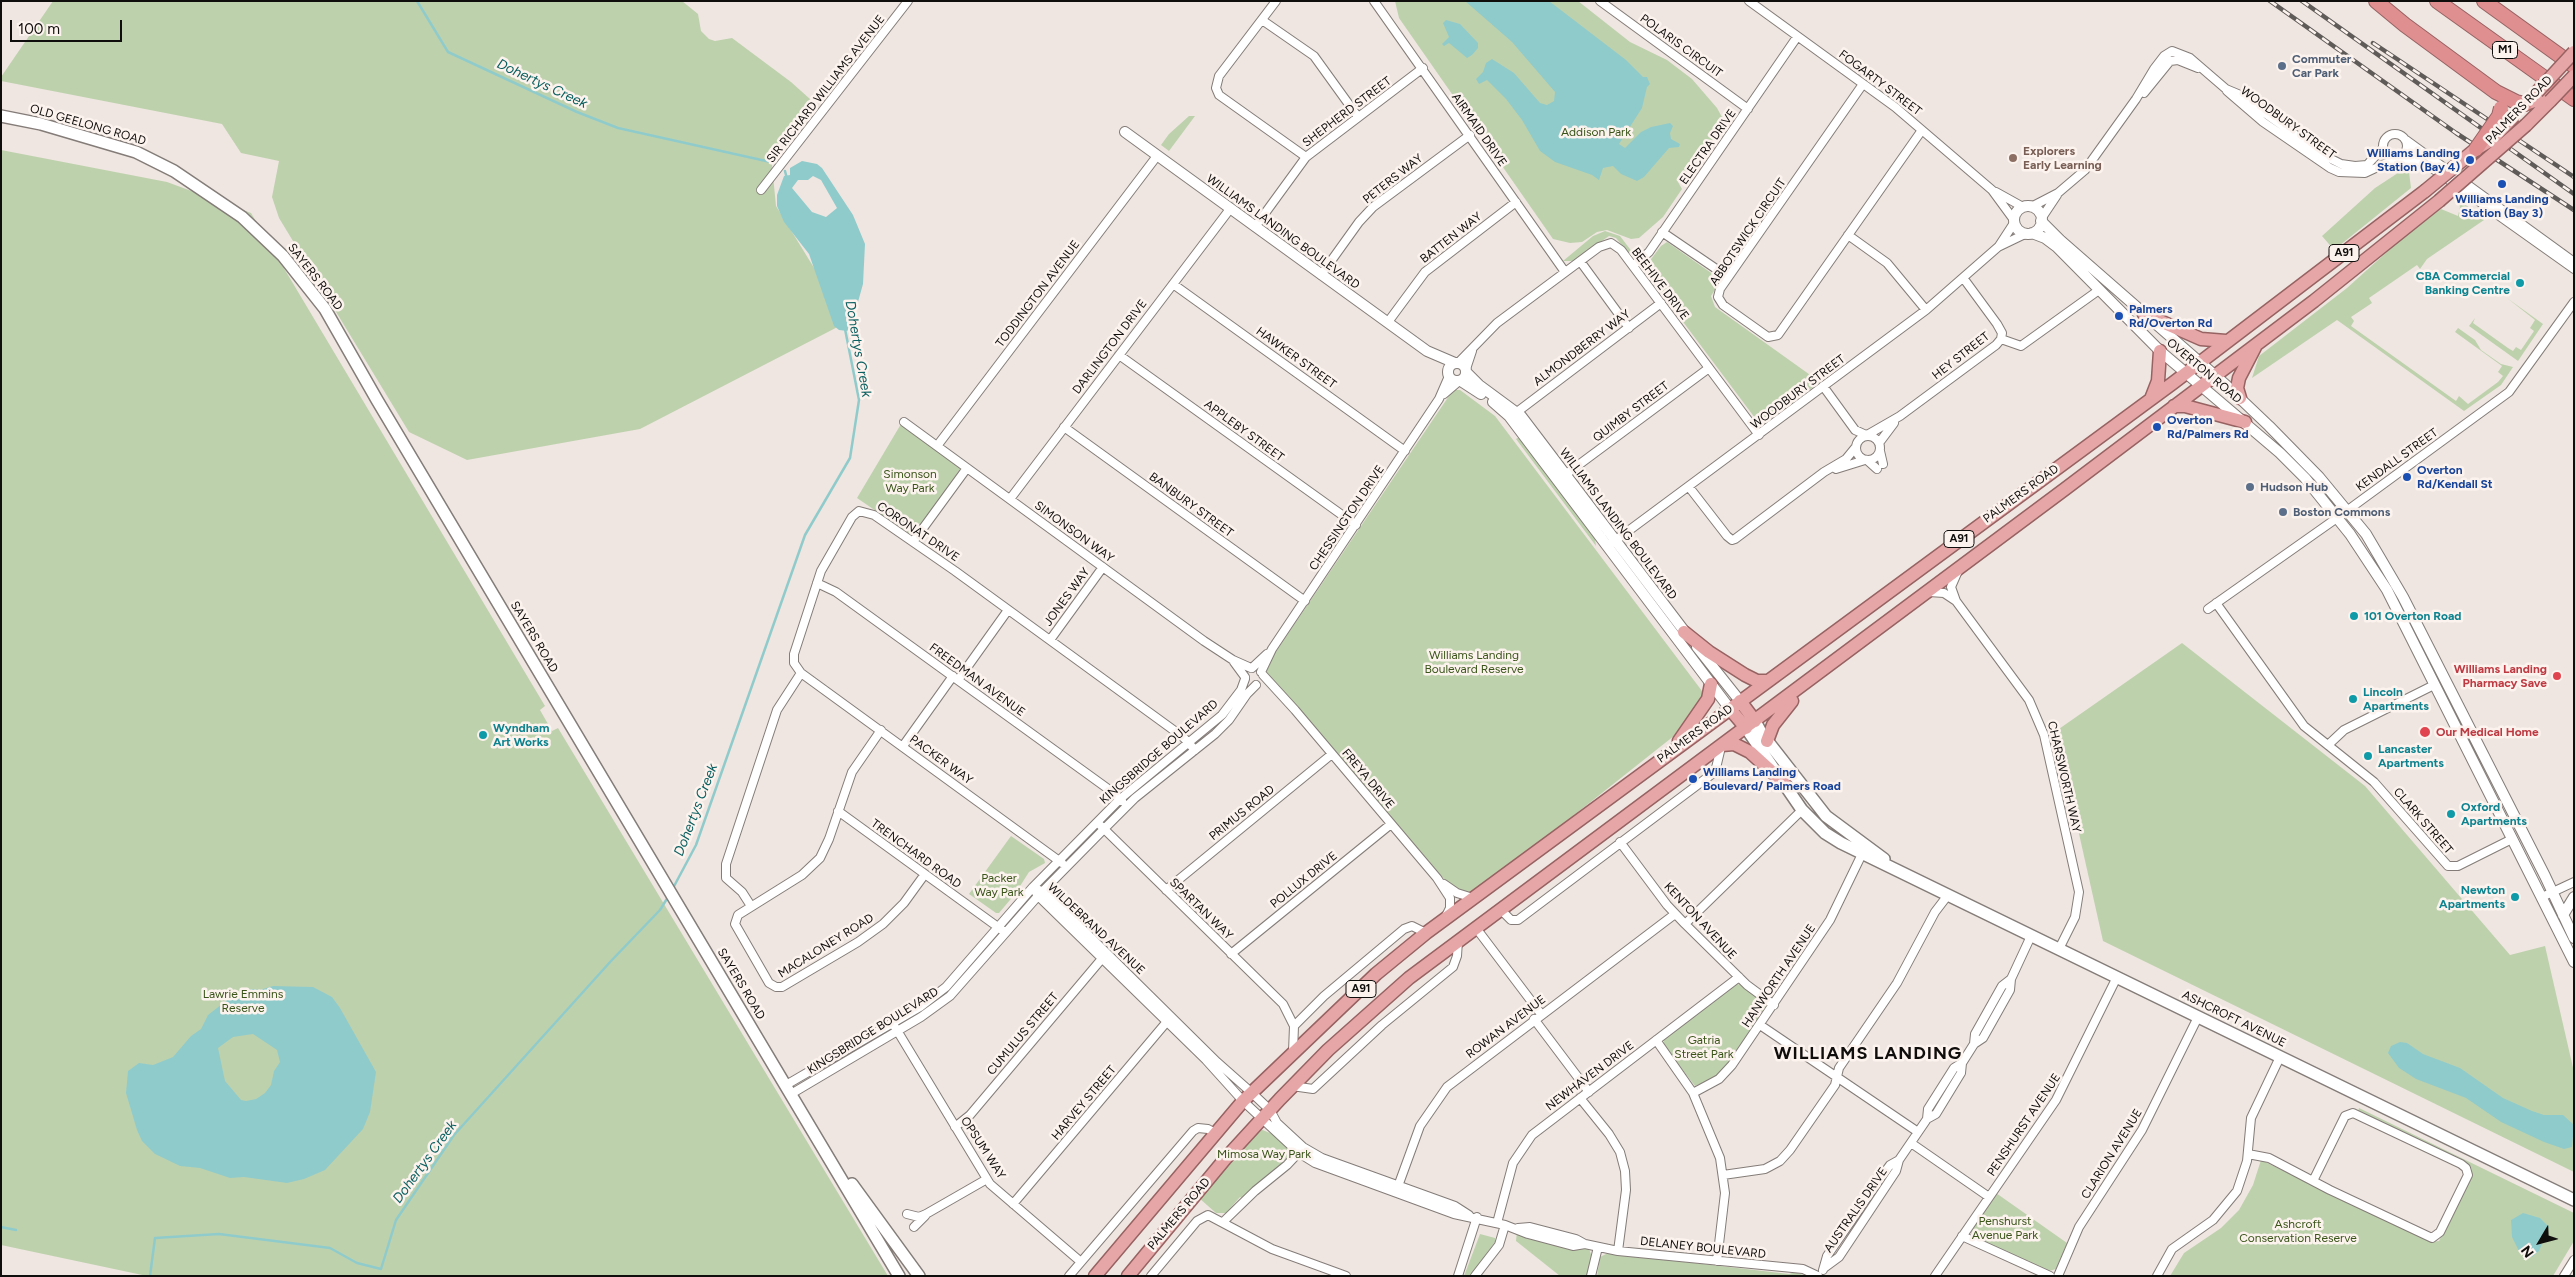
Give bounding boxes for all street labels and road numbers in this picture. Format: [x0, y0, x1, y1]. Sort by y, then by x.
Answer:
street label: POLARIS CIRCUIT [1637, 11, 1725, 81]
street label: SIR RICHARD WILLIAMS AVENUE [764, 12, 888, 166]
road number: M1 [2492, 42, 2518, 58]
street label: FOGARTY STREET [1836, 47, 1924, 119]
street label: PALMERS ROAD [2483, 73, 2555, 147]
street label: SHEPHERD STREET [1300, 74, 1394, 150]
street label: WOODBURY STREET [2238, 84, 2338, 162]
street label: AIRMAID DRIVE [1448, 91, 1510, 169]
street label: OLD GEELONG ROAD [28, 102, 148, 148]
street label: ELECTRA DRIVE [1677, 107, 1739, 187]
street label: PETERS WAY [1360, 151, 1426, 207]
street label: WILLIAMS LANDING BOULEVARD [1204, 172, 1362, 292]
street label: ABBOTSWICK CIRCUIT [1707, 176, 1789, 288]
street label: BATTEN WAY [1417, 209, 1485, 267]
street label: TODDINGTON AVENUE [993, 238, 1083, 350]
street label: SAYERS ROAD [284, 241, 346, 313]
road number: A91 [2329, 244, 2359, 262]
street label: BEEHIVE DRIVE [1628, 245, 1692, 323]
street label: DARLINGTON DRIVE [1070, 297, 1150, 397]
street label: ALMONDBERRY WAY [1531, 307, 1633, 389]
street label: HAWKER STREET [1253, 324, 1339, 392]
street label: HEY STREET [1930, 329, 1992, 383]
street label: OVERTON ROAD [2164, 335, 2244, 407]
street label: WOODBURY STREET [1748, 352, 1848, 432]
street label: QUIMBY STREET [1590, 379, 1672, 445]
street label: APPLEBY STREET [1201, 397, 1287, 465]
street label: KENDALL STREET [2353, 425, 2441, 495]
street label: WILLIAMS LANDING BOULEVARD [1556, 445, 1680, 603]
street label: PALMERS ROAD [1981, 462, 2061, 526]
street label: CHESSINGTON DRIVE [1306, 463, 1388, 573]
street label: BANBURY STREET [1146, 470, 1236, 540]
street label: SIMONSON WAY [1031, 498, 1117, 566]
street label: CORONAT DRIVE [874, 499, 962, 565]
road number: A91 [1944, 530, 1974, 548]
street label: JONES WAY [1041, 565, 1093, 629]
street label: SAYERS ROAD [507, 599, 561, 675]
street label: FREEDMAN AVENUE [926, 640, 1028, 720]
street label: KINGSBRIDGE BOULEVARD [1097, 697, 1221, 807]
street label: PALMERS ROAD [1655, 702, 1735, 766]
street label: CHARSWORTH WAY [2044, 720, 2084, 834]
street label: PACKER WAY [907, 732, 975, 788]
street label: FREYA DRIVE [1339, 746, 1397, 812]
street label: PRIMUS ROAD [1206, 782, 1278, 844]
street label: CLARK STREET [2390, 785, 2456, 857]
street label: TRENCHARD ROAD [868, 816, 964, 892]
street label: POLLUX DRIVE [1268, 849, 1340, 911]
street label: SPARTAN WAY [1166, 875, 1236, 943]
street label: WILDEBRAND AVENUE [1044, 880, 1148, 978]
street label: KENTON AVENUE [1661, 880, 1739, 962]
street label: MACALONEY ROAD [776, 911, 876, 981]
street label: HANWORTH AVENUE [1739, 922, 1819, 1030]
street label: SAYERS ROAD [714, 946, 768, 1022]
road number: A91 [1346, 981, 1376, 998]
street label: KINGSBRIDGE BOULEVARD [805, 985, 941, 1077]
street label: ASHCROFT AVENUE [2180, 988, 2288, 1050]
street label: CUMULUS STREET [984, 990, 1062, 1078]
street label: ROWAN AVENUE [1463, 992, 1549, 1062]
street label: NEWHAVEN DRIVE [1543, 1038, 1637, 1114]
street label: HARVEY STREET [1049, 1063, 1119, 1143]
street label: PENSHURST AVENUE [1984, 1071, 2064, 1179]
street label: CLARION AVENUE [2079, 1106, 2145, 1202]
street label: OPSUM WAY [957, 1114, 1009, 1182]
street label: AUSTRALIS DRIVE [1821, 1165, 1891, 1255]
street label: PALMERS ROAD [1145, 1175, 1213, 1253]
street label: DELANEY BOULEVARD [1639, 1234, 1767, 1262]

